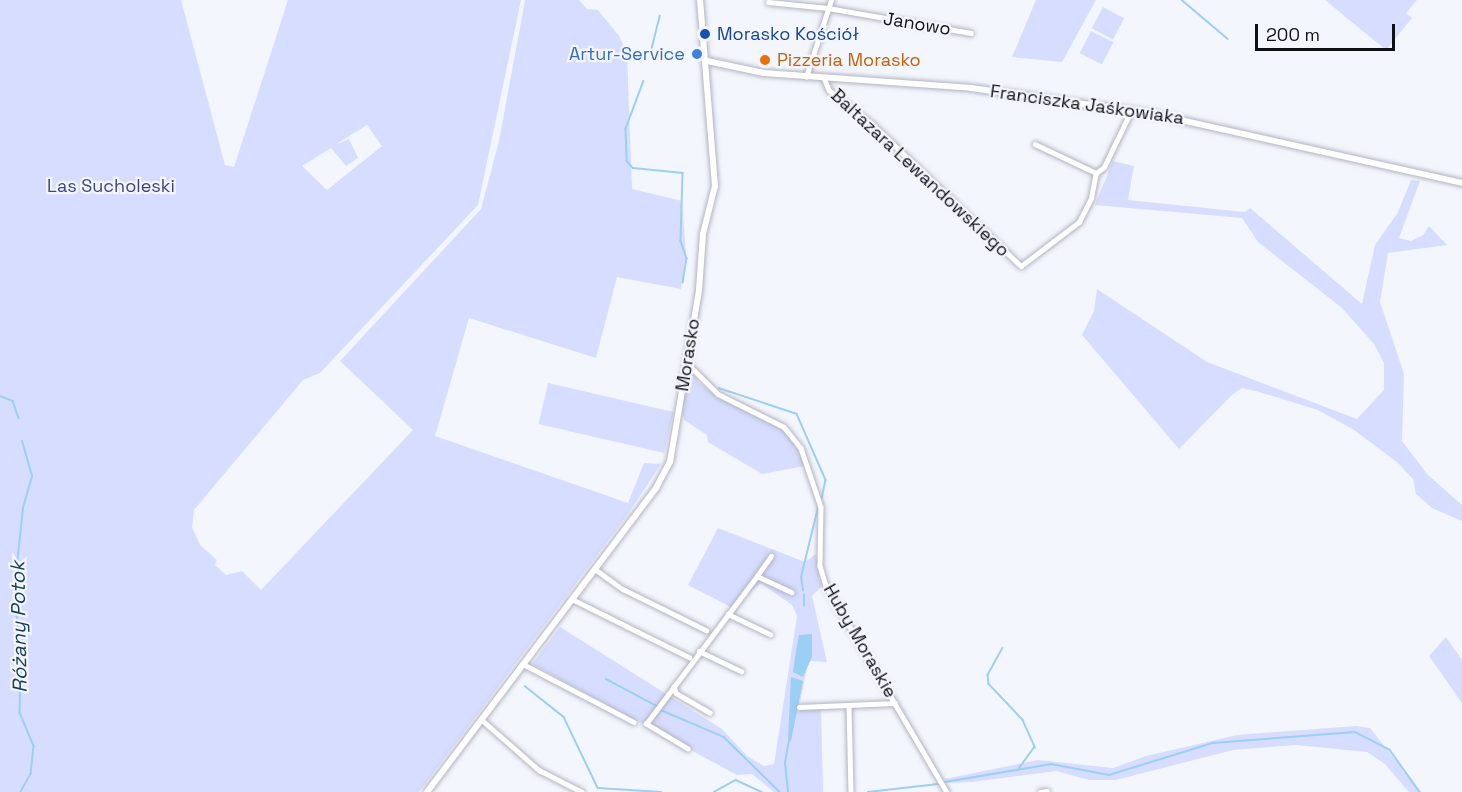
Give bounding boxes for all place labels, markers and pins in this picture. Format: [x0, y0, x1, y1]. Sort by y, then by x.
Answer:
place label: Morasko Kościół [717, 23, 859, 45]
marker: Morasko Kościół [698, 27, 712, 41]
place label: Artur-Service [569, 43, 685, 65]
marker: Artur-Service [690, 47, 704, 61]
place label: Pizzeria Morasko [777, 49, 921, 71]
marker: Pizzeria Morasko [758, 53, 772, 67]

